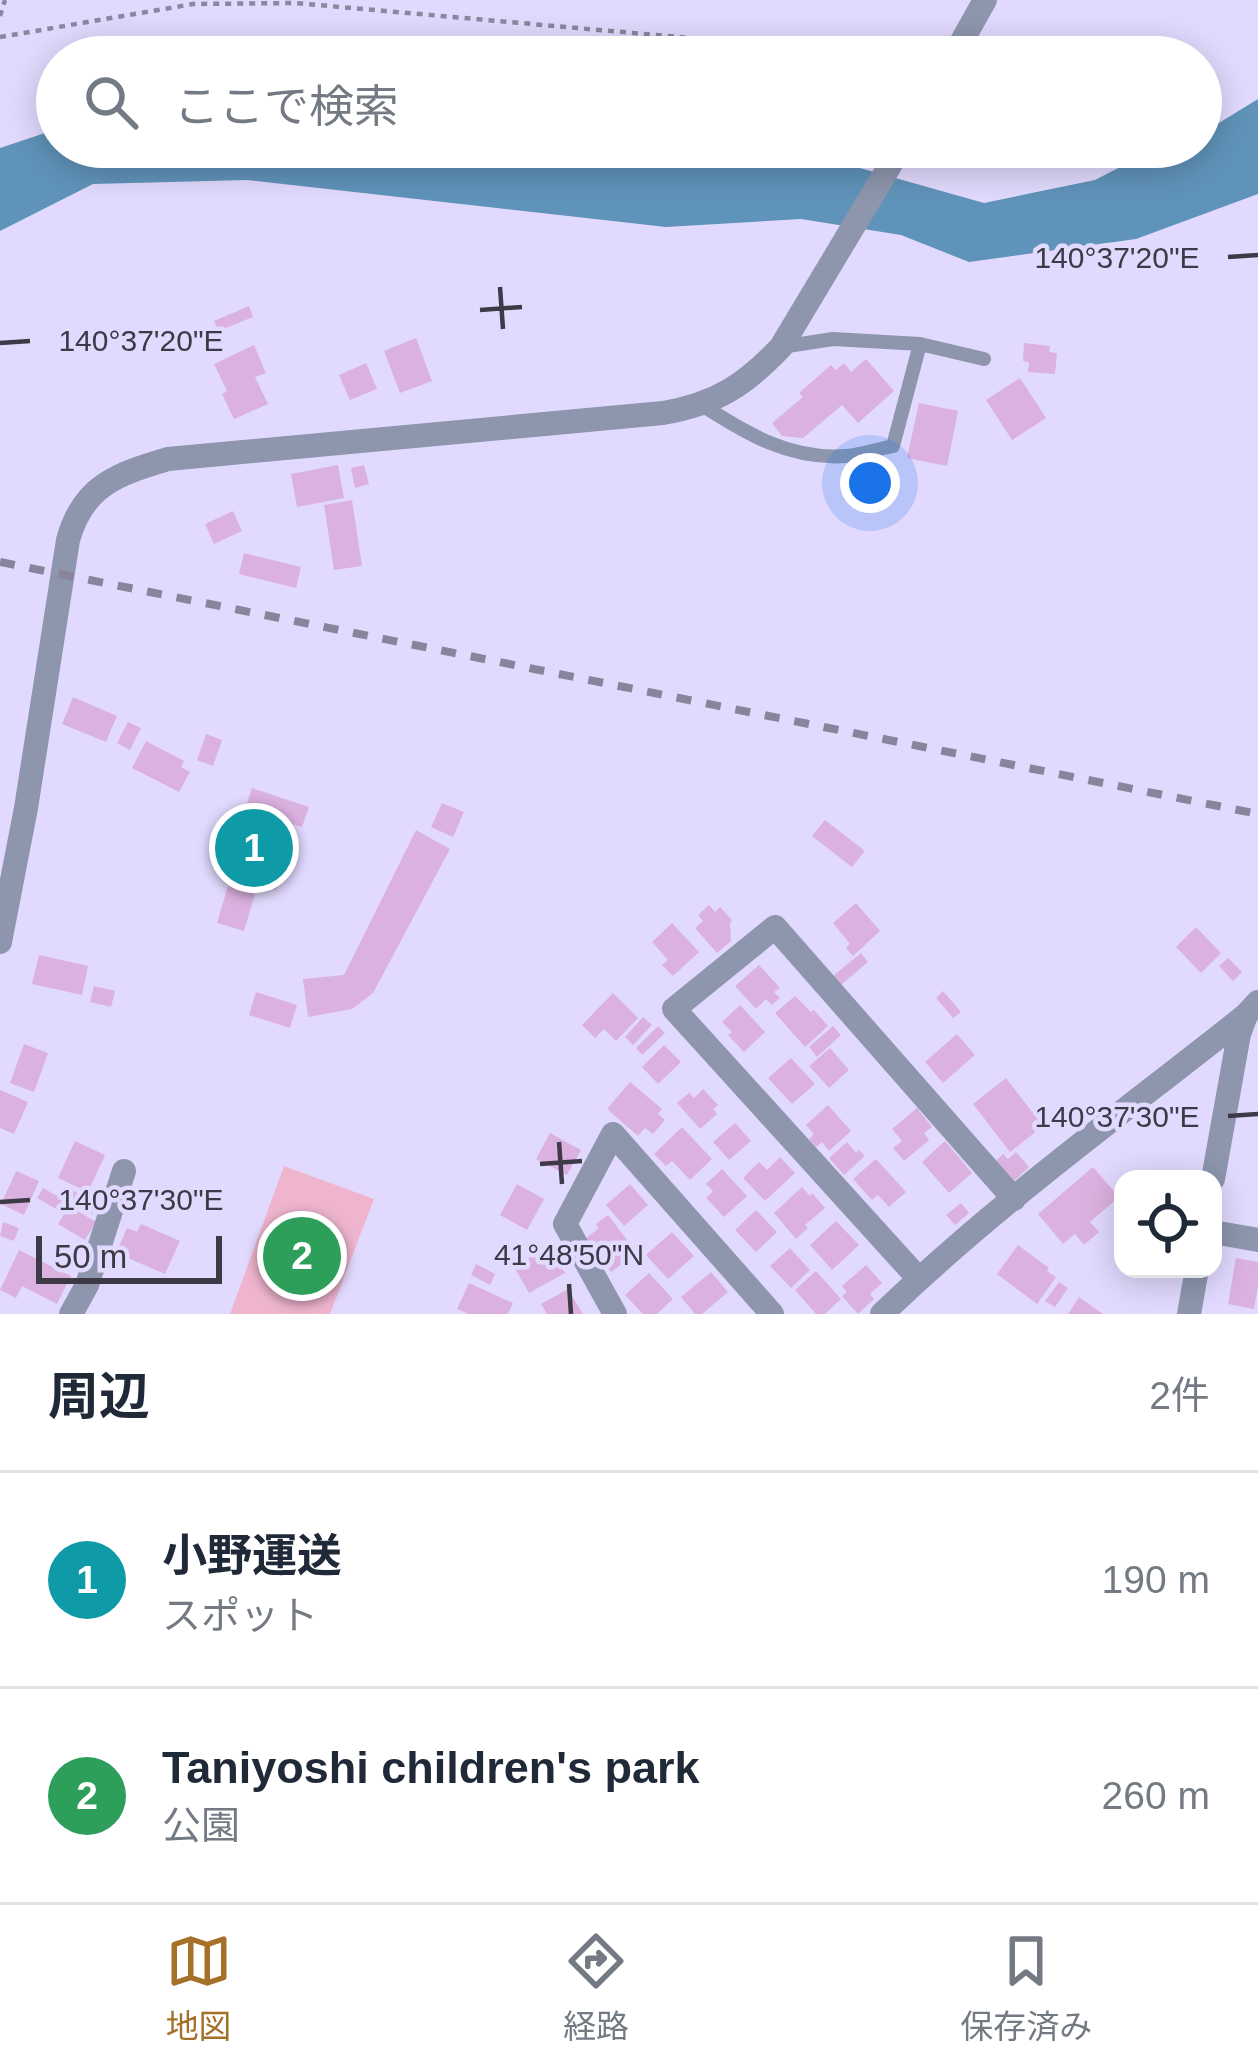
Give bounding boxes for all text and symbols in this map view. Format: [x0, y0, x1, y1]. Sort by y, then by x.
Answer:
search box [36, 36, 1222, 168]
icon: search [78, 69, 144, 135]
text: ここで検索 [174, 81, 399, 132]
text: 140°37'20"E [1034, 241, 1200, 274]
text: 140°37'20"E [58, 324, 224, 357]
your location [840, 453, 900, 513]
pin: 1 [215, 803, 293, 893]
text: 140°37'30"E [1034, 1100, 1200, 1133]
map controls [1114, 1170, 1222, 1278]
button: locate [1114, 1170, 1222, 1278]
text: 140°37'30"E [58, 1183, 224, 1216]
pin: 2 [263, 1211, 341, 1301]
scale bar [36, 1230, 222, 1283]
text: 50 m [54, 1238, 127, 1275]
text: 41°48'50"N [494, 1238, 644, 1271]
text: 周辺 [48, 1368, 150, 1425]
text: 2件 [1149, 1374, 1210, 1417]
text: 小野運送 [162, 1530, 342, 1581]
text: 1 [76, 1558, 98, 1601]
text: 190 m [1102, 1558, 1210, 1601]
text: スポット [162, 1594, 318, 1637]
text: Taniyoshi children's park [162, 1742, 700, 1793]
text: 2 [76, 1774, 98, 1817]
text: 260 m [1102, 1774, 1210, 1817]
text: 公園 [162, 1804, 240, 1847]
tab: 地図 [166, 1928, 232, 2048]
tab: 経路 [563, 1928, 629, 2048]
tab: 保存済み [960, 1928, 1092, 2048]

